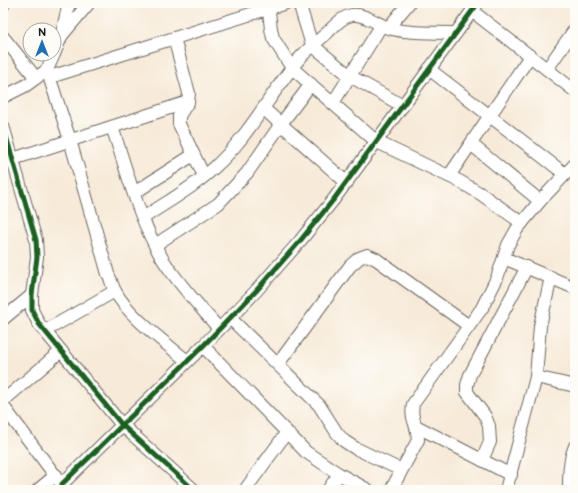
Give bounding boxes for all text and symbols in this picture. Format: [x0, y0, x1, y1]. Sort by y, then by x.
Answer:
north arrow [22, 22, 62, 62]
text: N [38, 26, 46, 39]

